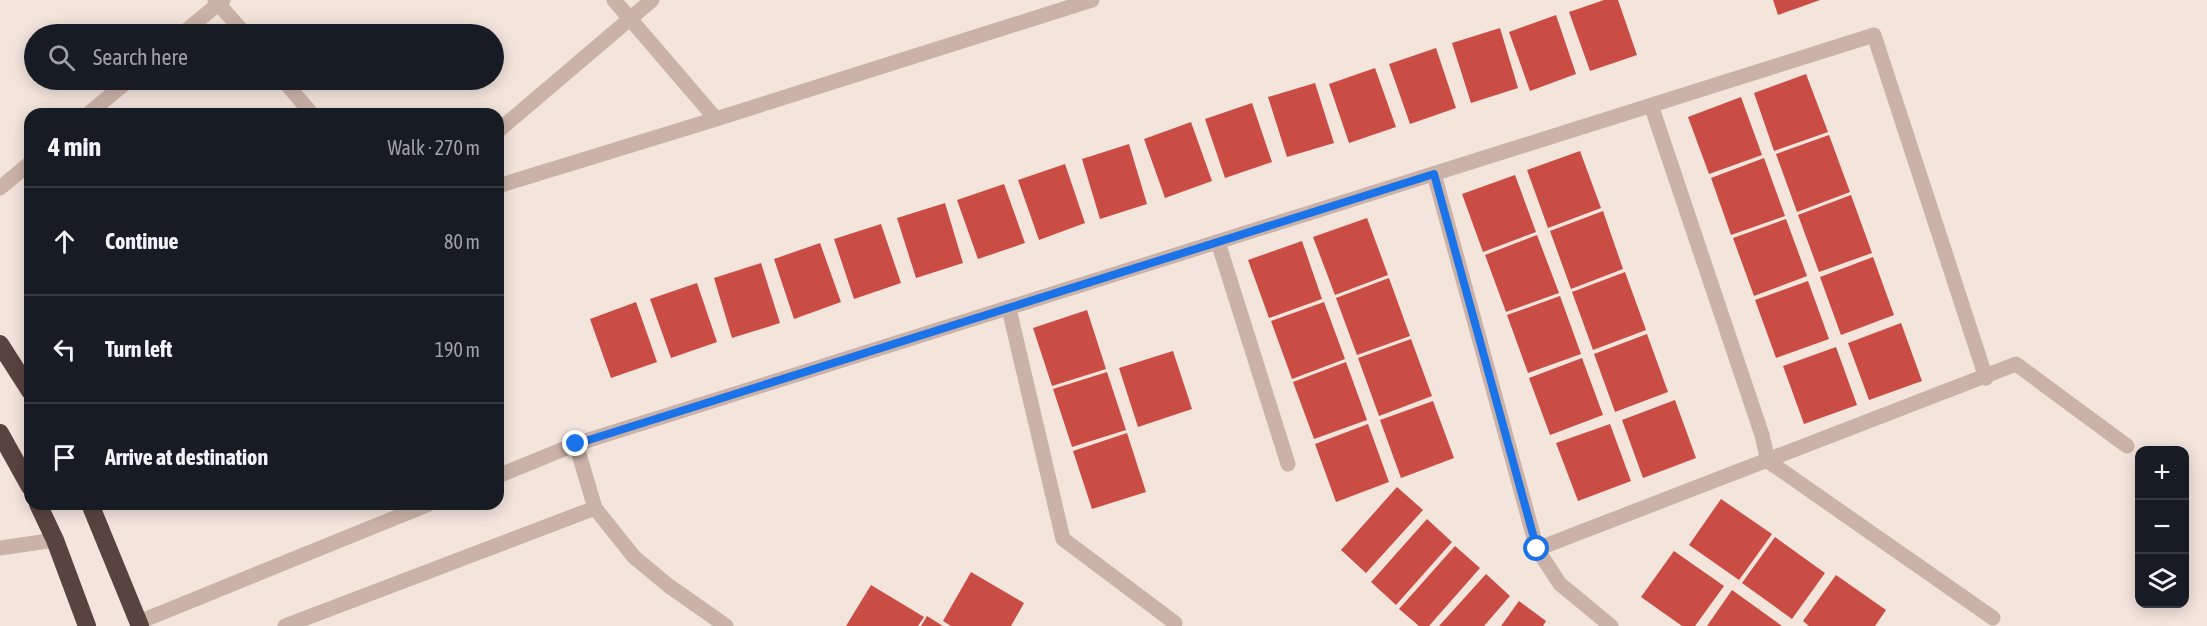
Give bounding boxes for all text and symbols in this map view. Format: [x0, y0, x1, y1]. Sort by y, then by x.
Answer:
search box [24, 24, 504, 90]
icon: search [45, 41, 78, 74]
text: Search here [93, 44, 188, 70]
text: 4 min [48, 132, 101, 162]
text: Walk · 270 m [388, 136, 480, 159]
icon: ahead [48, 225, 81, 258]
text: Continue [105, 228, 179, 254]
text: 80 m [444, 230, 480, 253]
icon: left [48, 333, 81, 366]
text: Turn left [105, 336, 172, 362]
text: 190 m [435, 338, 480, 361]
route end [562, 430, 588, 456]
icon: arrive [48, 441, 81, 474]
text: Arrive at destination [105, 444, 268, 470]
map controls [2135, 446, 2189, 608]
button: + [2135, 446, 2189, 500]
button: − [2135, 500, 2189, 554]
route start [1523, 535, 1549, 561]
button: layers [2135, 554, 2189, 608]

